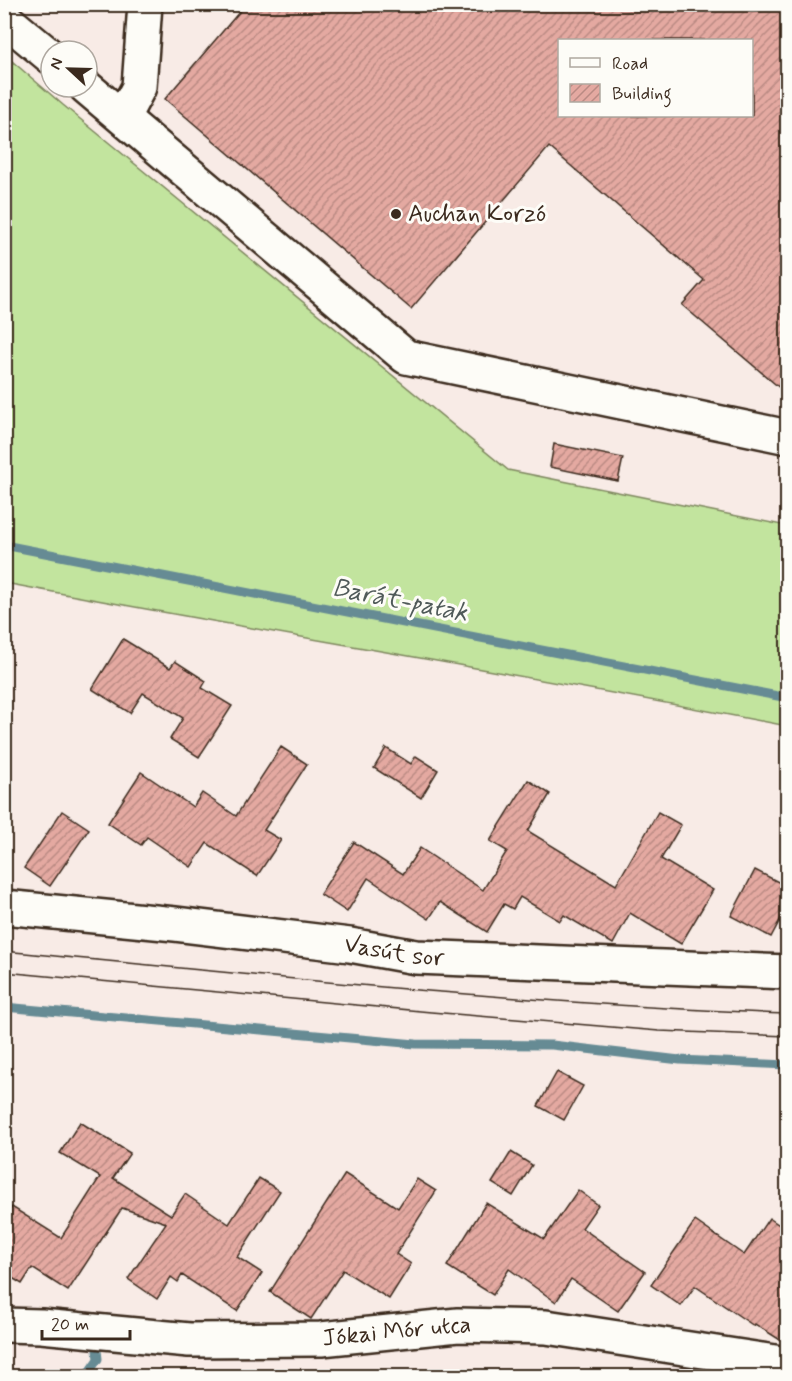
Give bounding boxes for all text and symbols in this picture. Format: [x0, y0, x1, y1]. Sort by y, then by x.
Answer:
north arrow [39, 39, 99, 99]
legend [558, 39, 753, 117]
text: Road [612, 52, 648, 76]
text: N [45, 55, 68, 73]
text: Building [612, 82, 672, 108]
place label: Auchan Korzó [408, 199, 546, 230]
marker: Auchan Korzó [389, 207, 403, 221]
water label: Barát-patak [329, 571, 471, 631]
street label: Vasút sor [342, 929, 446, 974]
scale bar [42, 1303, 130, 1341]
street label: Jókai Mór utca [321, 1309, 472, 1354]
text: 20 m [51, 1313, 89, 1337]

